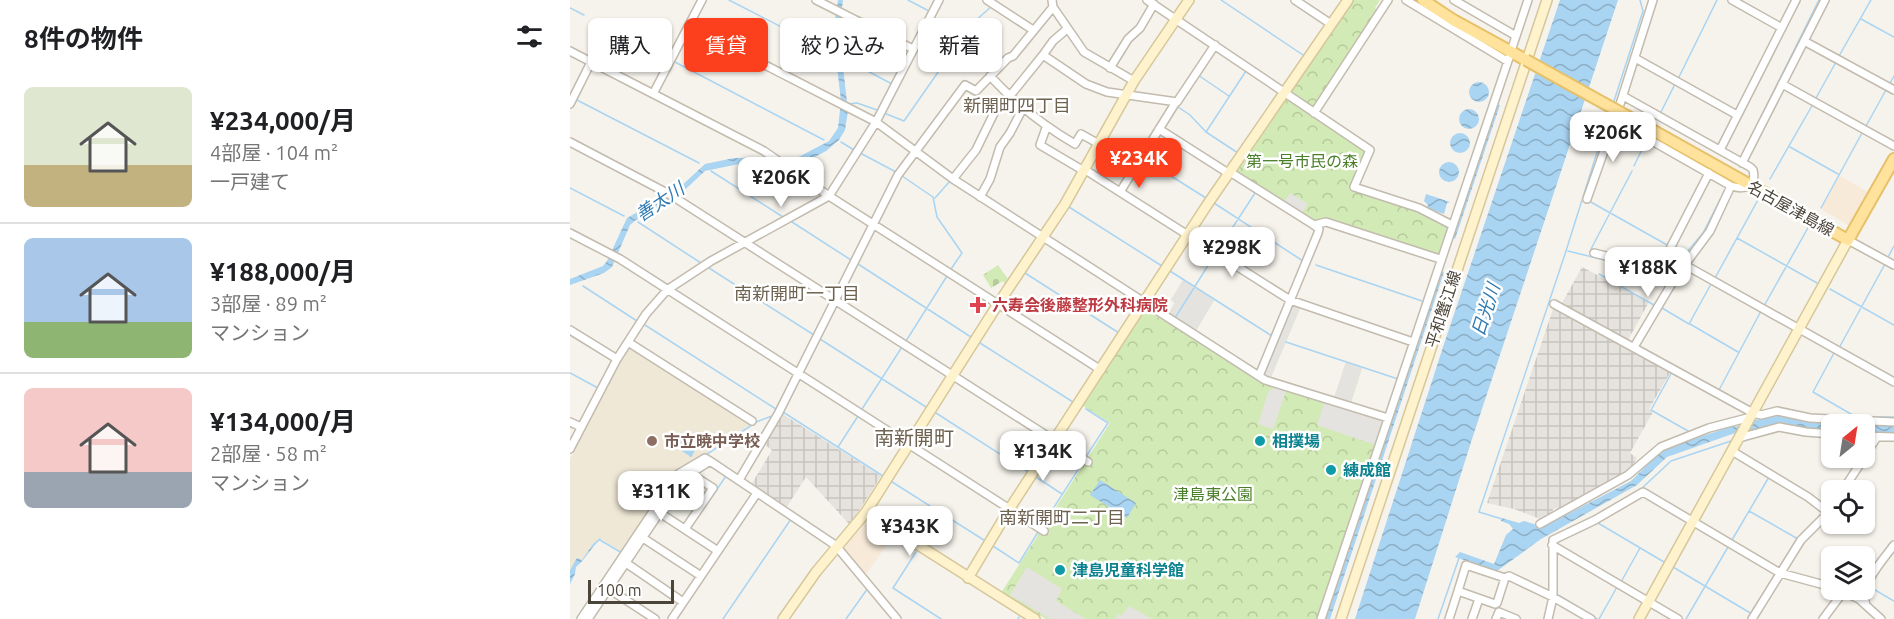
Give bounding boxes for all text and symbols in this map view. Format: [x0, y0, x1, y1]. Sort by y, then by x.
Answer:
chip: 購入 [588, 18, 672, 72]
chip: 賃貸 [684, 18, 768, 72]
chip: 絞り込み [780, 18, 906, 72]
chip: 新着 [918, 18, 1002, 72]
icon: filters [513, 20, 546, 53]
text: 8件の物件 [24, 24, 143, 53]
district label: 新開町四丁目 [963, 95, 1071, 115]
text: ¥234,000/月 [210, 106, 356, 135]
icon: home [72, 111, 144, 183]
pin: ¥206K [1571, 112, 1655, 163]
text: ¥206K [1584, 120, 1642, 143]
pin: ¥234K [1097, 138, 1181, 189]
text: 4部屋 · 104 m² [210, 141, 338, 164]
text: ¥234K [1110, 146, 1168, 169]
park label: 第一号市民の森 [1246, 152, 1358, 170]
pin: ¥206K [739, 157, 823, 208]
text: ¥206K [752, 165, 810, 188]
text: 一戸建て [210, 170, 290, 193]
water label: 善太川 [631, 177, 689, 225]
street label: 名古屋津島線 [1745, 177, 1837, 239]
pin: ¥298K [1190, 227, 1274, 278]
text: ¥298K [1203, 235, 1261, 258]
pin: ¥188K [1606, 247, 1690, 298]
text: ¥188K [1619, 255, 1677, 278]
text: ¥188,000/月 [210, 257, 356, 286]
icon: home [72, 262, 144, 334]
street label: 平和蟹江線 [1422, 268, 1464, 350]
water label: 日光川 [1467, 279, 1504, 338]
district label: 南新開町一丁目 [734, 283, 860, 303]
text: 3部屋 · 89 m² [210, 292, 327, 315]
marker: 六寿会後藤整形外科病院 [969, 296, 987, 314]
place label: 六寿会後藤整形外科病院 [992, 296, 1168, 314]
text: マンション [210, 321, 310, 344]
text: ¥134,000/月 [210, 407, 356, 436]
icon: home [72, 412, 144, 484]
north arrow [1821, 414, 1875, 468]
map controls [1821, 414, 1875, 600]
district label: 南新開町 [874, 426, 954, 449]
pin: ¥134K [1001, 431, 1085, 482]
place label: 市立暁中学校 [664, 432, 760, 450]
place label: 相撲場 [1272, 432, 1320, 450]
marker: 市立暁中学校 [645, 434, 659, 448]
marker: 相撲場 [1253, 434, 1267, 448]
text: ¥134K [1014, 439, 1072, 462]
text: 2部屋 · 58 m² [210, 442, 327, 465]
place label: 練成館 [1343, 461, 1391, 479]
marker: 練成館 [1324, 463, 1338, 477]
text: マンション [210, 471, 310, 494]
pin: ¥311K [619, 471, 703, 522]
text: ¥311K [632, 479, 690, 502]
button: locate [1821, 480, 1875, 534]
park label: 津島東公園 [1173, 485, 1253, 503]
pin: ¥343K [868, 506, 952, 557]
district label: 南新開町二丁目 [999, 507, 1125, 527]
text: ¥343K [881, 514, 939, 537]
button: layers [1821, 546, 1875, 600]
place label: 津島児童科学館 [1072, 561, 1184, 579]
marker: 津島児童科学館 [1053, 563, 1067, 577]
scale bar [588, 577, 674, 604]
text: 100 m [597, 581, 642, 599]

